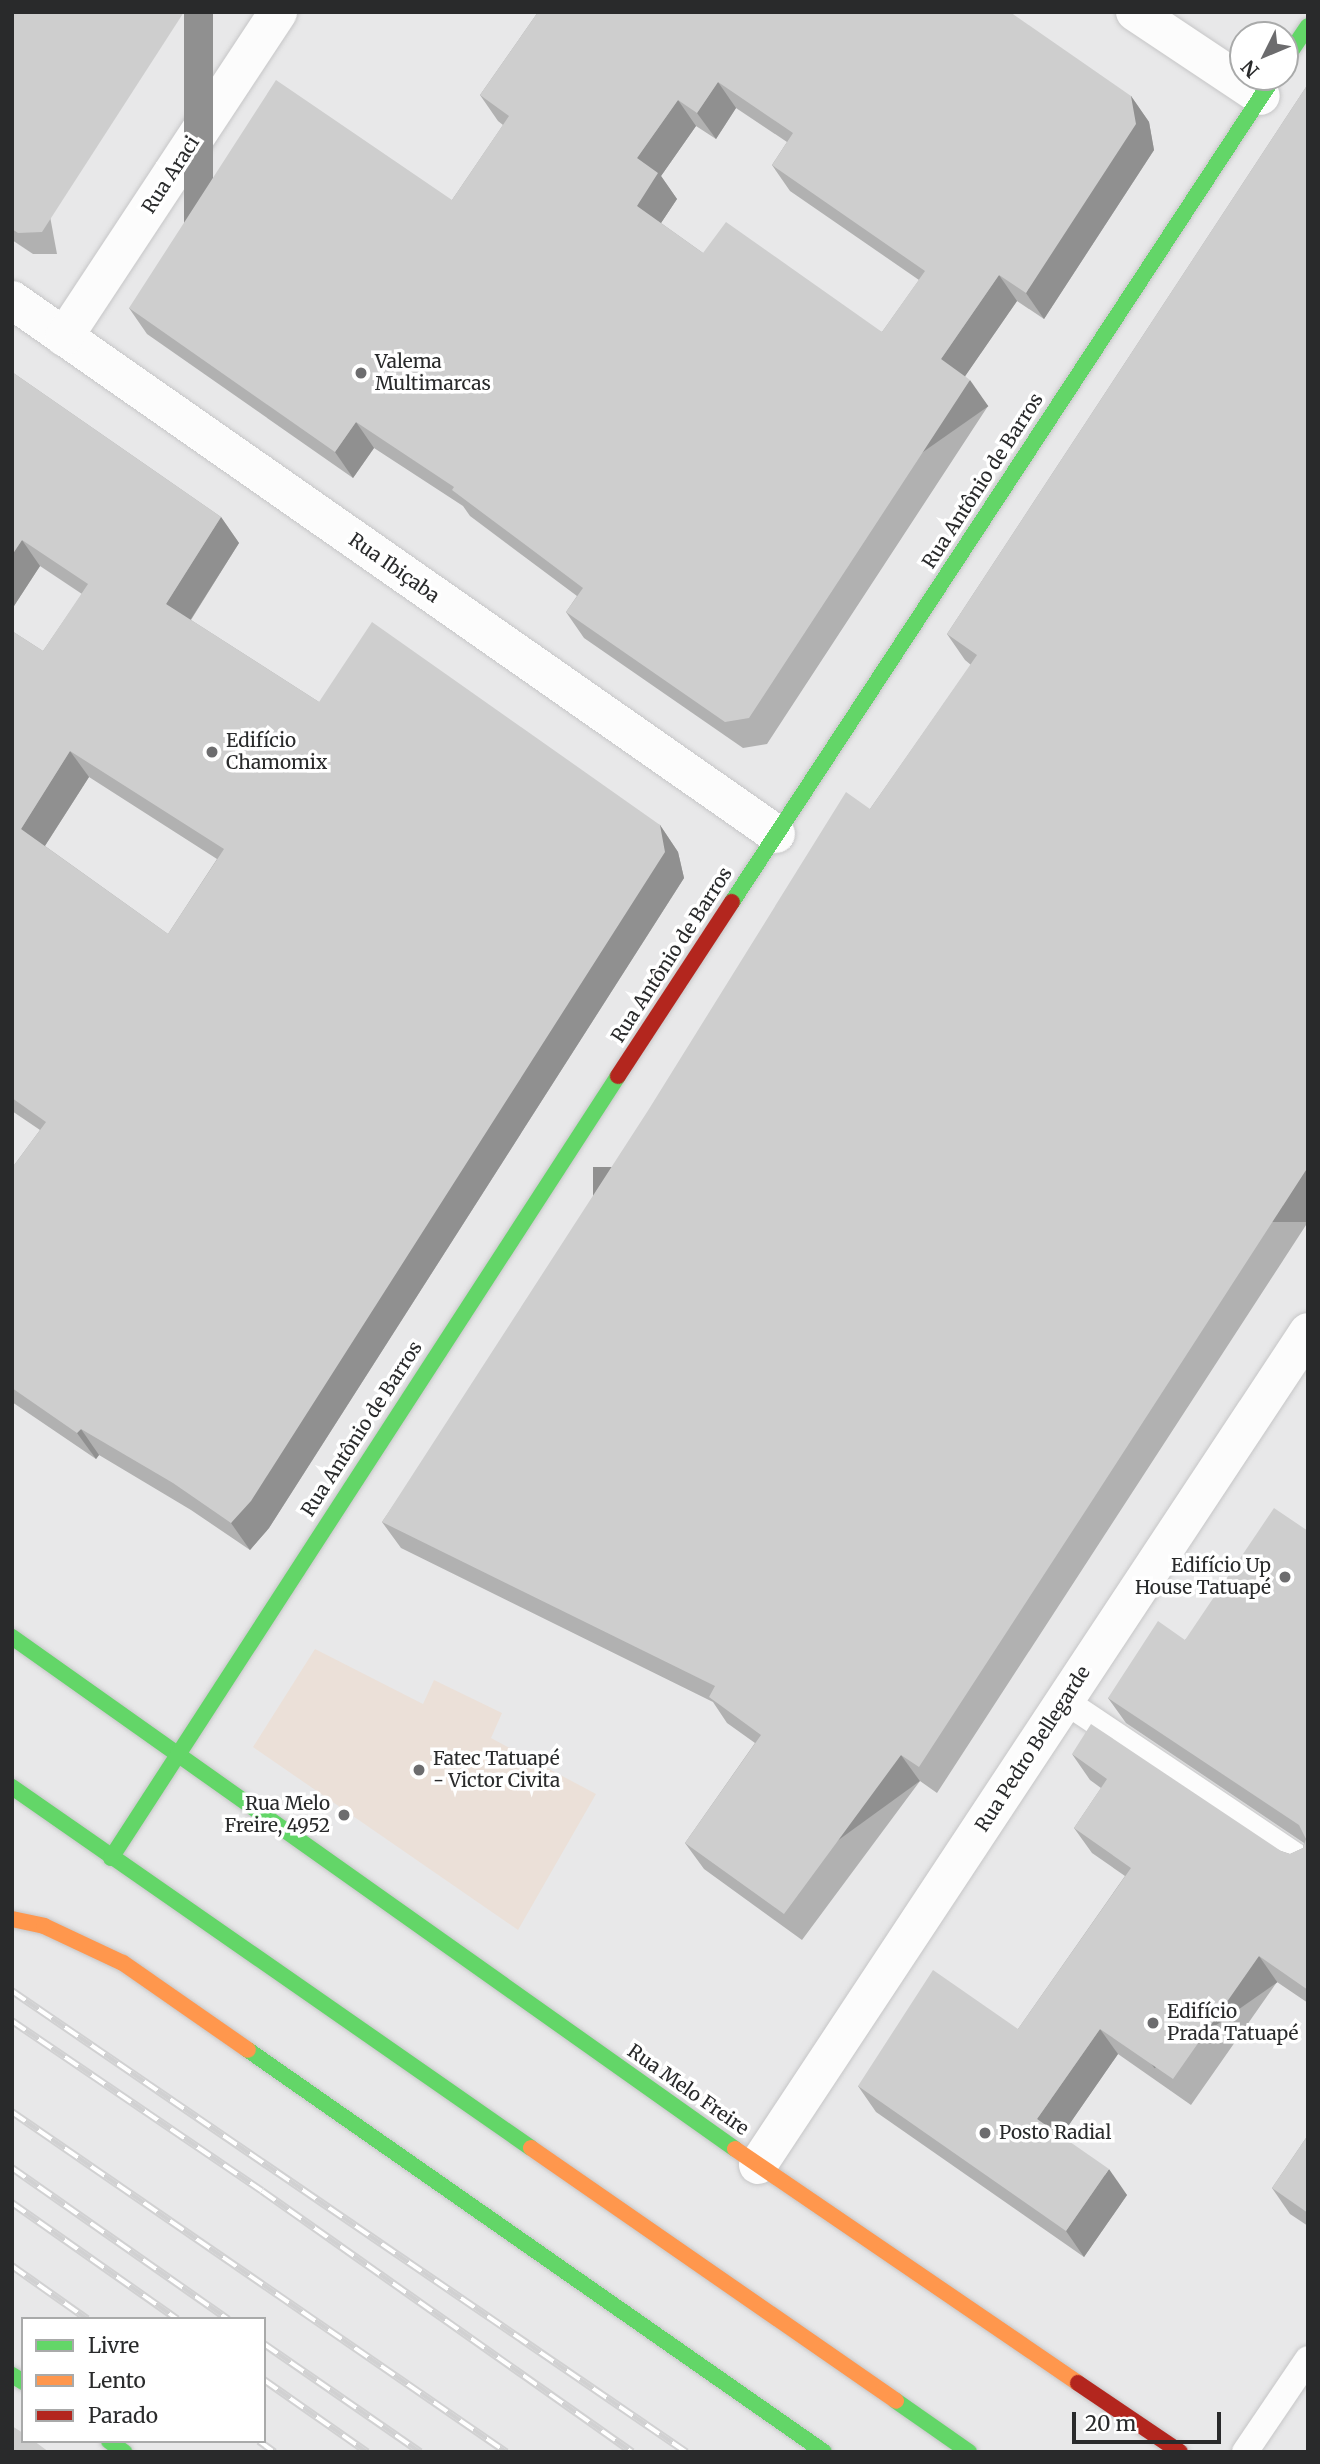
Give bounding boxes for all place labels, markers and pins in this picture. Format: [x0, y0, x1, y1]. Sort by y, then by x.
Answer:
place label: Valema Multimarcas [375, 351, 491, 395]
marker: Valema Multimarcas [353, 365, 369, 381]
place label: Edifício Chamomix [226, 730, 327, 774]
marker: Edifício Chamomix [204, 744, 220, 760]
place label: Edifício Up House Tatuapé [1135, 1555, 1271, 1599]
marker: Edifício Up House Tatuapé [1277, 1569, 1293, 1585]
place label: Fatec Tatuapé - Victor Civita [433, 1748, 560, 1792]
marker: Fatec Tatuapé - Victor Civita [411, 1762, 427, 1778]
place label: Rua Melo Freire, 4952 [225, 1793, 330, 1837]
marker: Rua Melo Freire, 4952 [336, 1807, 352, 1823]
place label: Edifício Prada Tatuapé [1167, 2001, 1299, 2045]
marker: Edifício Prada Tatuapé [1145, 2015, 1161, 2031]
place label: Posto Radial [999, 2122, 1111, 2144]
marker: Posto Radial [977, 2125, 993, 2141]

